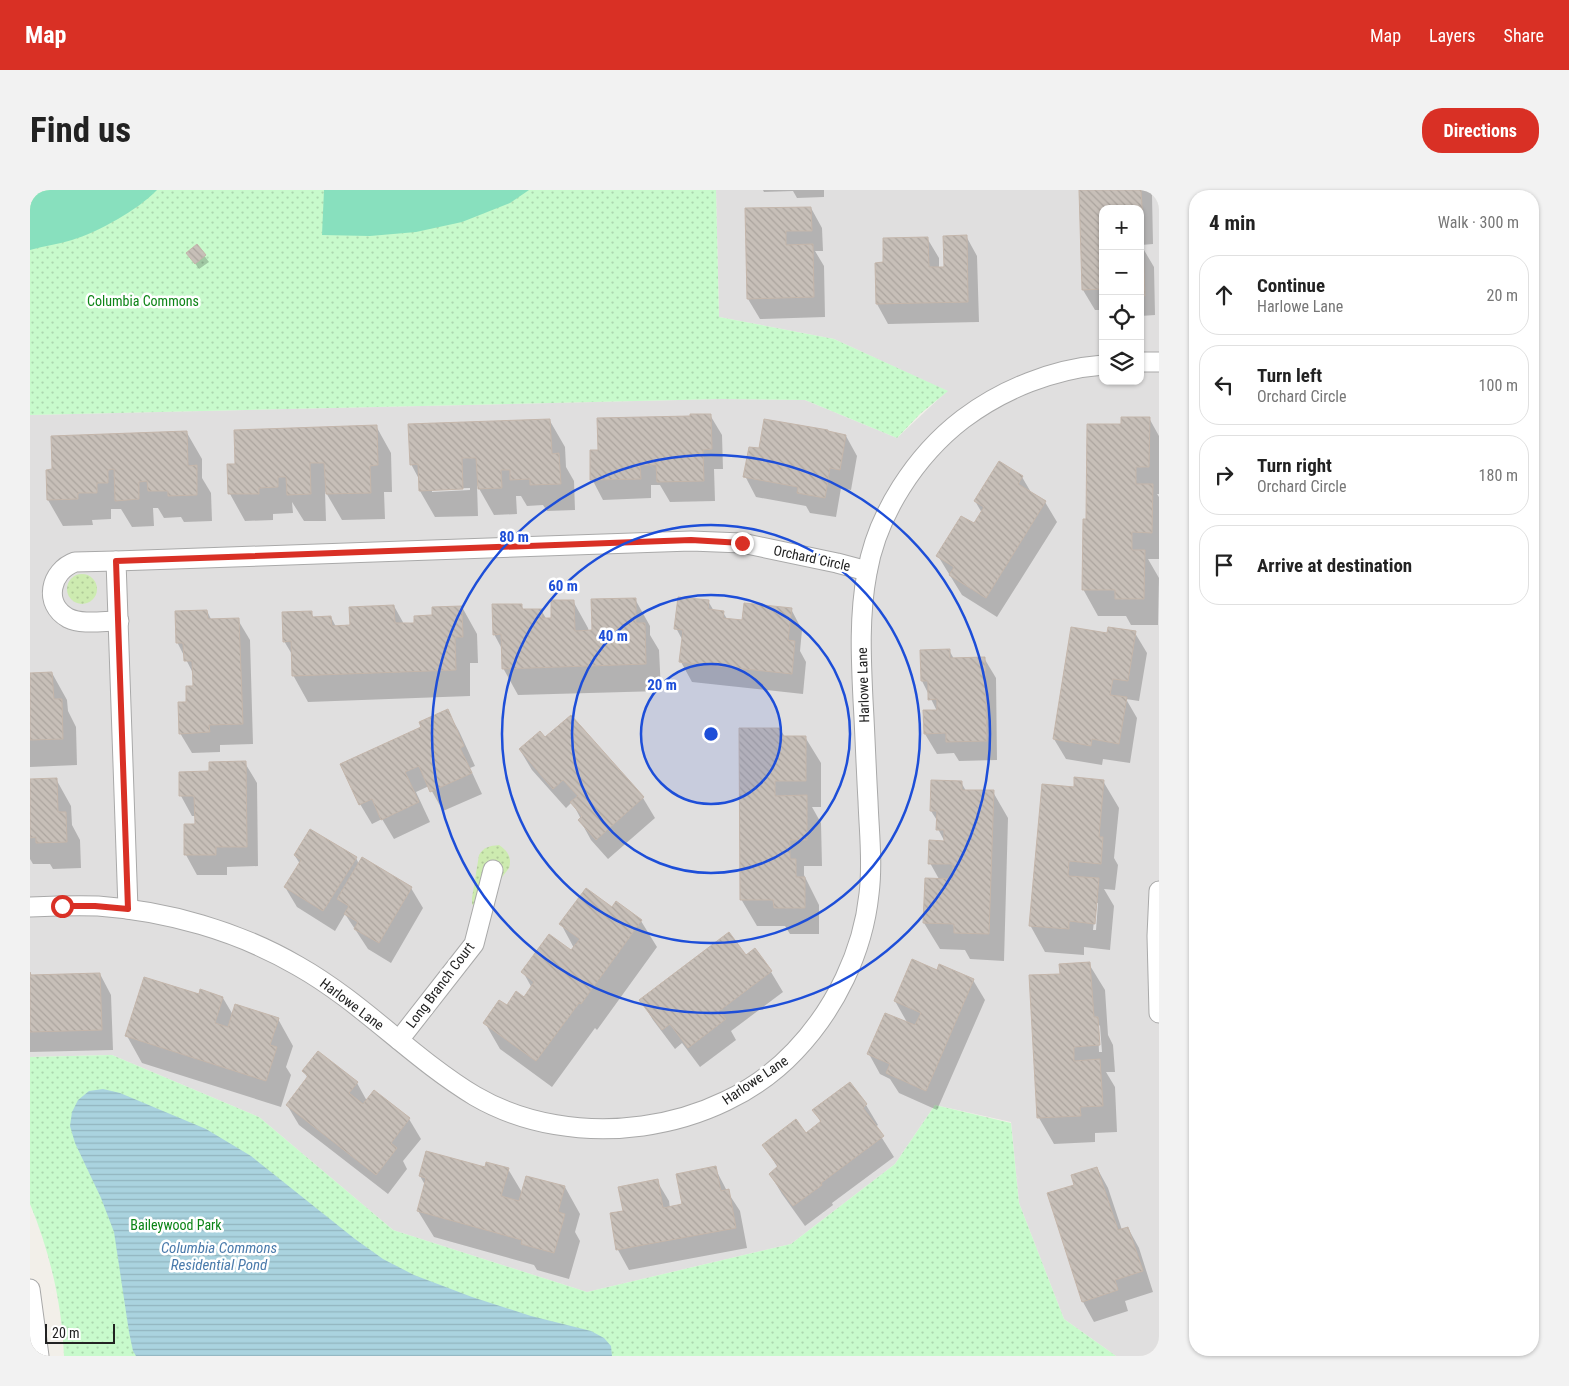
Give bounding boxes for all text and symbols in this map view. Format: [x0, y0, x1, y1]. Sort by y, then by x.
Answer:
text: Map [25, 21, 66, 49]
text: Map [1370, 25, 1401, 46]
text: Layers [1429, 25, 1476, 46]
text: Share [1504, 25, 1544, 46]
button: Directions [1422, 108, 1539, 153]
text: Find us [30, 110, 131, 151]
map controls [1099, 205, 1144, 385]
button: + [1099, 205, 1144, 250]
text: 4 min [1209, 211, 1256, 235]
text: Walk · 300 m [1438, 213, 1519, 232]
button: − [1099, 250, 1144, 295]
text: Continue [1257, 274, 1325, 297]
icon: ahead [1210, 281, 1238, 309]
text: 20 m [1486, 286, 1518, 305]
park label: Columbia Commons [87, 293, 199, 309]
button: locate [1099, 295, 1144, 340]
text: Harlowe Lane [1257, 297, 1343, 316]
button: layers [1099, 340, 1144, 385]
text: Turn left [1257, 364, 1322, 387]
icon: left [1210, 371, 1238, 399]
text: 100 m [1479, 376, 1518, 395]
text: Orchard Circle [1257, 387, 1347, 406]
text: Turn right [1257, 454, 1332, 477]
icon: right [1210, 461, 1238, 489]
text: 180 m [1479, 466, 1518, 485]
text: Orchard Circle [1257, 477, 1347, 496]
text: 80 m [499, 528, 529, 546]
route end [731, 532, 754, 555]
street label: Orchard Circle [772, 542, 852, 574]
icon: arrive [1210, 551, 1238, 579]
text: Arrive at destination [1257, 554, 1412, 577]
text: 60 m [548, 577, 578, 595]
text: 40 m [598, 627, 628, 645]
street label: Harlowe Lane [854, 647, 872, 723]
text: 20 m [647, 676, 677, 694]
centre of rings [702, 725, 720, 743]
route start [51, 895, 74, 918]
street label: Long Branch Court [403, 939, 477, 1031]
street label: Harlowe Lane [317, 975, 387, 1033]
street label: Harlowe Lane [719, 1052, 791, 1108]
park label: Baileywood Park [130, 1217, 222, 1233]
water label: Columbia Commons Residential Pond [161, 1239, 277, 1274]
scale bar [45, 1321, 115, 1344]
text: 20 m [52, 1325, 80, 1341]

